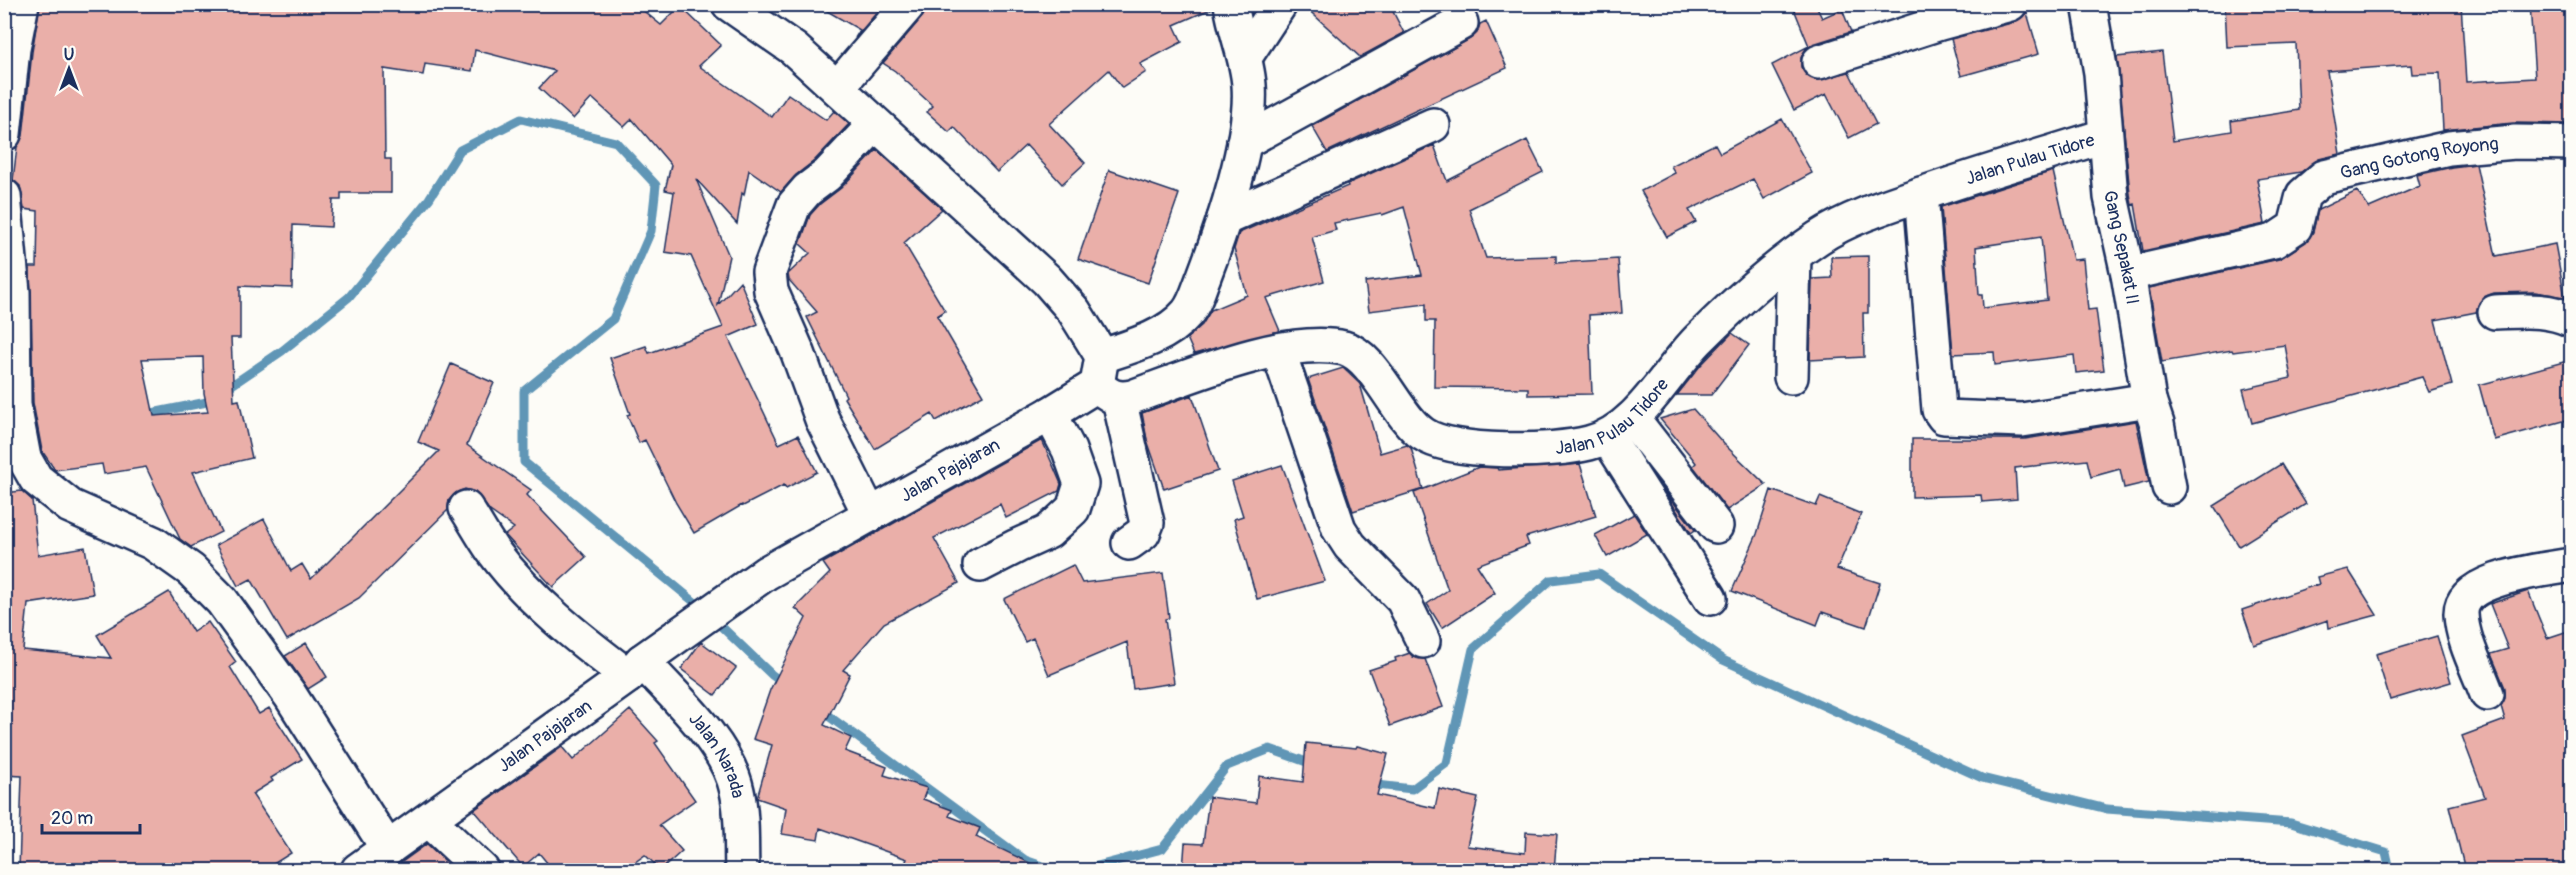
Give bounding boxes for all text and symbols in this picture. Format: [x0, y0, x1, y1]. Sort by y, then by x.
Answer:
north arrow [39, 39, 99, 99]
text: U [64, 45, 75, 65]
street label: Jalan Pulau Tidore [1963, 128, 2097, 190]
street label: Gang Gotong Royong [2338, 132, 2499, 184]
street label: Gang Sepakat II [2099, 190, 2144, 306]
street label: Jalan Pulau Tidore [1554, 373, 1674, 460]
street label: Jalan Pajajaran [896, 433, 1004, 507]
street label: Jalan Pajajaran [493, 694, 596, 777]
street label: Jalan Narada [684, 708, 750, 800]
scale bar [42, 797, 140, 835]
text: 20 m [51, 807, 93, 830]

